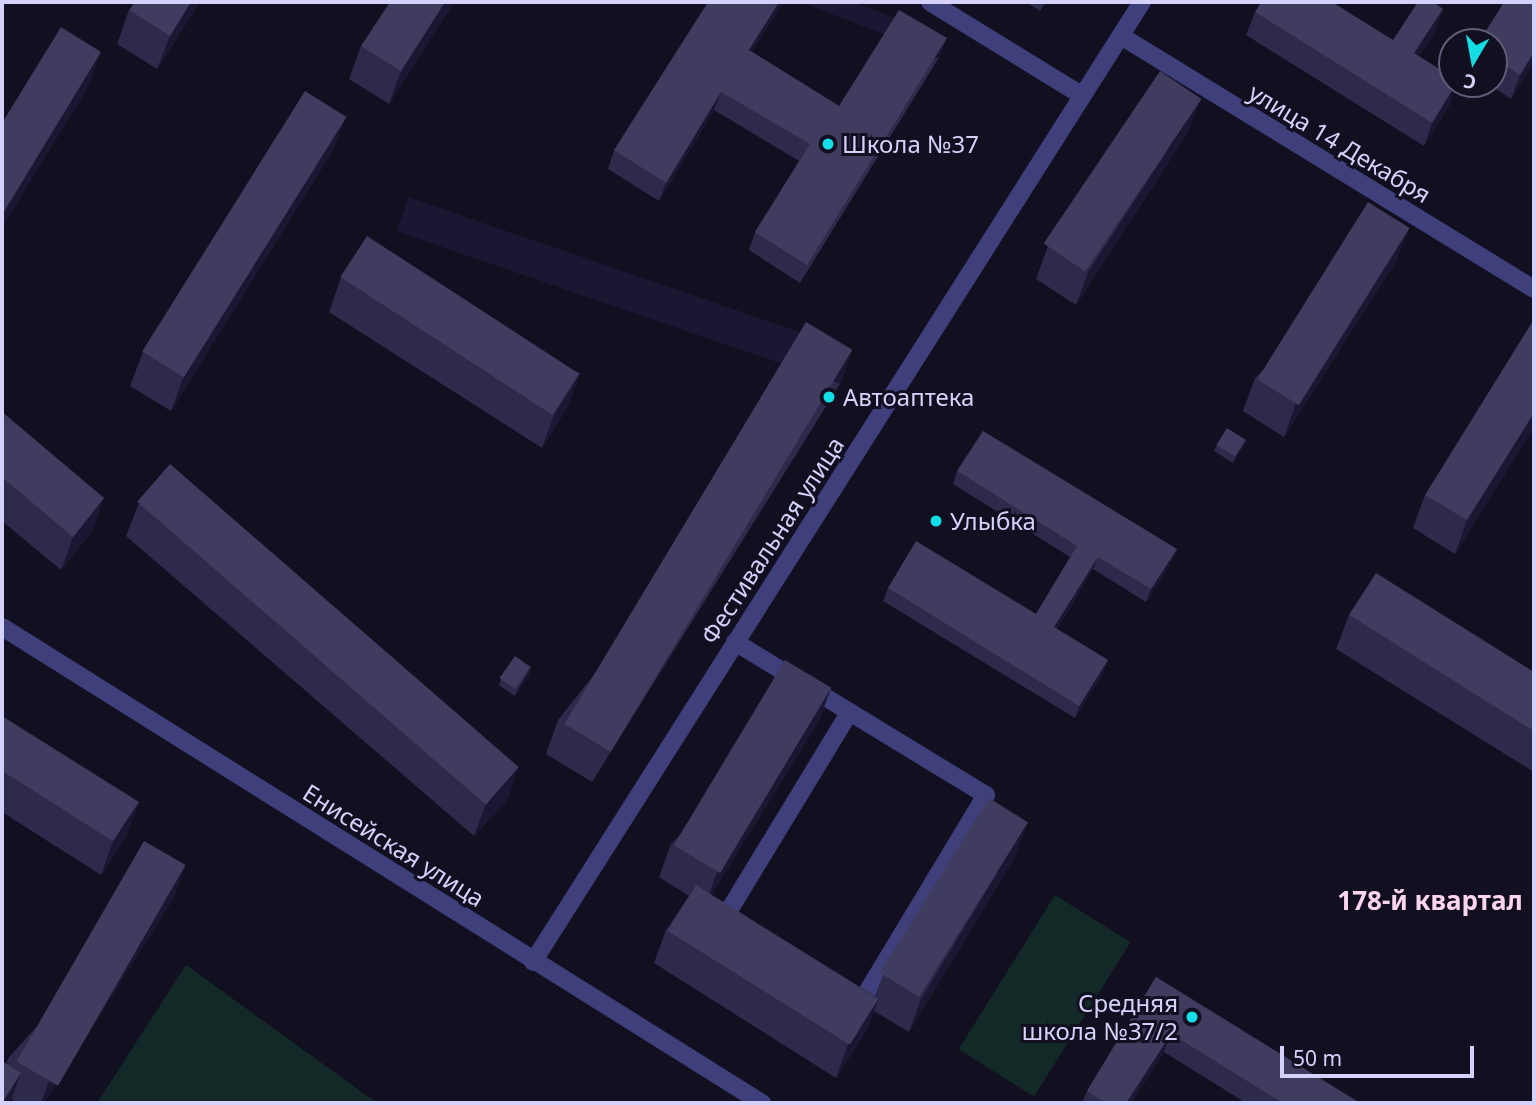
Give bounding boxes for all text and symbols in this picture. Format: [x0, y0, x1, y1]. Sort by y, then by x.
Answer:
north arrow [1438, 28, 1508, 98]
text: С [1461, 68, 1478, 96]
street label: улица 14 Декабря [1244, 77, 1436, 209]
place label: Школа №37 [842, 130, 979, 158]
marker: Школа №37 [820, 136, 836, 152]
place label: Автоаптека [843, 383, 974, 411]
marker: Автоаптека [821, 389, 837, 405]
street label: Фестивальная улица [694, 431, 850, 649]
place label: Улыбка [950, 507, 1036, 535]
marker: Улыбка [928, 513, 944, 529]
street label: Енисейская улица [298, 778, 490, 912]
district label: 178-й квартал [1337, 885, 1523, 917]
place label: Средняя школа №37/2 [1022, 989, 1178, 1045]
marker: Средняя школа №37/2 [1184, 1009, 1200, 1025]
scale bar [1284, 1032, 1478, 1076]
text: 50 m [1293, 1044, 1342, 1072]

